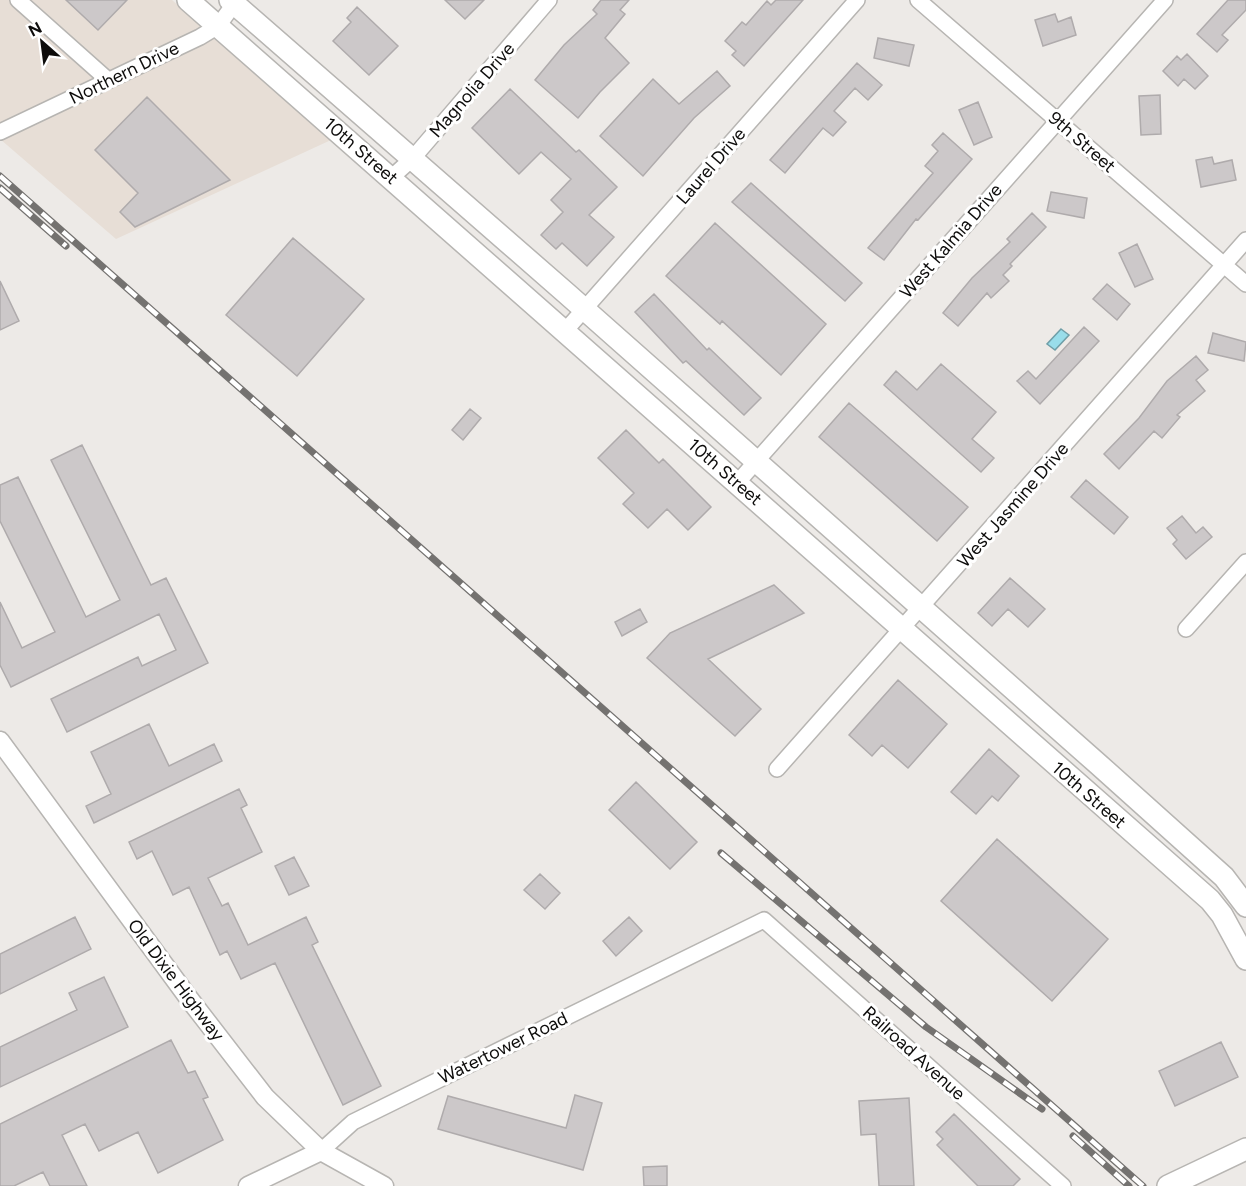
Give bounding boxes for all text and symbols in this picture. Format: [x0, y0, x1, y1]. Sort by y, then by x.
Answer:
north arrow [12, 12, 72, 72]
text: N [25, 18, 45, 40]
street label: Northern Drive [66, 37, 183, 109]
street label: Magnolia Drive [425, 38, 519, 142]
street label: 9th Street [1044, 107, 1120, 177]
street label: 10th Street [320, 113, 403, 189]
street label: Laurel Drive [672, 123, 750, 209]
street label: West Kalmia Drive [895, 179, 1007, 303]
street label: 10th Street [684, 434, 767, 510]
street label: West Jasmine Drive [953, 438, 1073, 572]
street label: 10th Street [1048, 757, 1131, 833]
street label: Old Dixie Highway [123, 915, 229, 1046]
street label: Railroad Avenue [858, 1001, 970, 1105]
street label: Watertower Road [435, 1007, 571, 1089]

